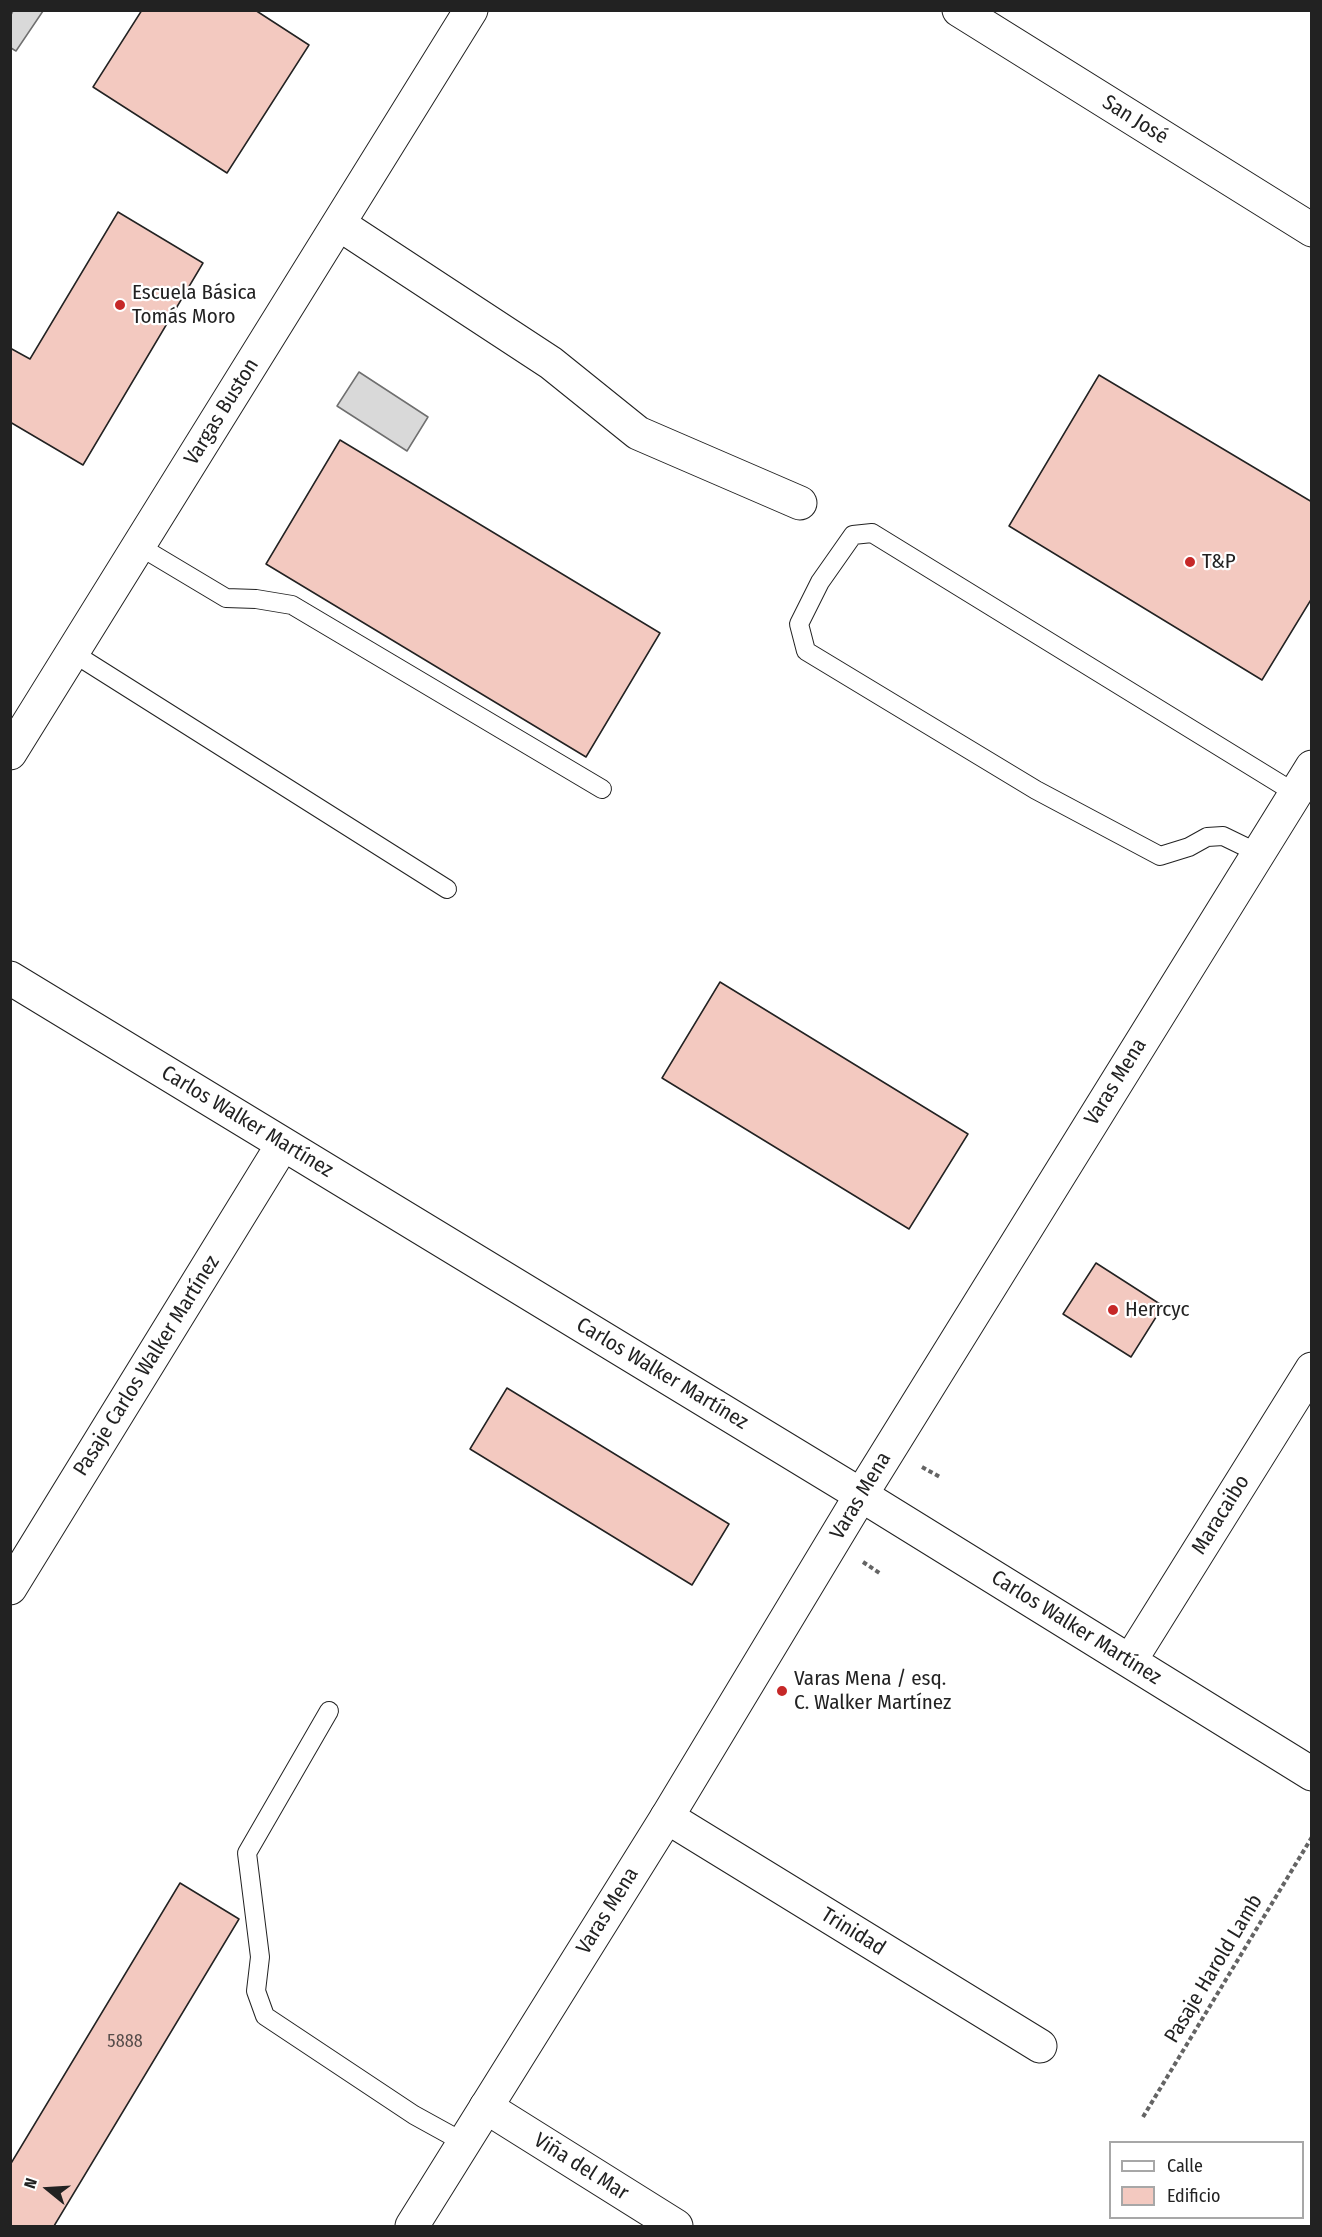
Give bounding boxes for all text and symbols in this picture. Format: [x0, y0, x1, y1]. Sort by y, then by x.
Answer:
street label: San José [1097, 90, 1173, 150]
place label: Escuela Básica Tomás Moro [132, 280, 257, 330]
marker: Escuela Básica Tomás Moro [113, 298, 127, 312]
street label: Vargas Buston [179, 354, 265, 470]
place label: T&P [1202, 549, 1236, 575]
marker: T&P [1183, 555, 1197, 569]
street label: Varas Mena [1079, 1034, 1153, 1130]
street label: Carlos Walker Martínez [157, 1061, 337, 1183]
street label: Pasaje Carlos Walker Martínez [69, 1251, 225, 1481]
place label: Herrcyc [1125, 1297, 1189, 1323]
marker: Herrcyc [1106, 1303, 1120, 1317]
street label: Carlos Walker Martínez [572, 1313, 752, 1435]
street label: Varas Mena [825, 1448, 897, 1544]
street label: Maracaibo [1187, 1471, 1255, 1559]
street label: Carlos Walker Martínez [986, 1565, 1166, 1691]
place label: Varas Mena / esq. C. Walker Martínez [794, 1666, 951, 1716]
marker: Varas Mena / esq. C. Walker Martínez [775, 1684, 789, 1698]
street label: Varas Mena [571, 1863, 645, 1959]
street label: Pasaje Harold Lamb [1160, 1890, 1268, 2048]
street label: Trinidad [816, 1903, 890, 1961]
house number: 5888 [107, 2031, 143, 2053]
street label: Viña del Mar [529, 2128, 633, 2206]
legend [1109, 2141, 1304, 2219]
text: Calle [1167, 2155, 1203, 2177]
north arrow [18, 2159, 78, 2219]
text: N [20, 2176, 41, 2191]
text: Edificio [1167, 2185, 1220, 2207]

